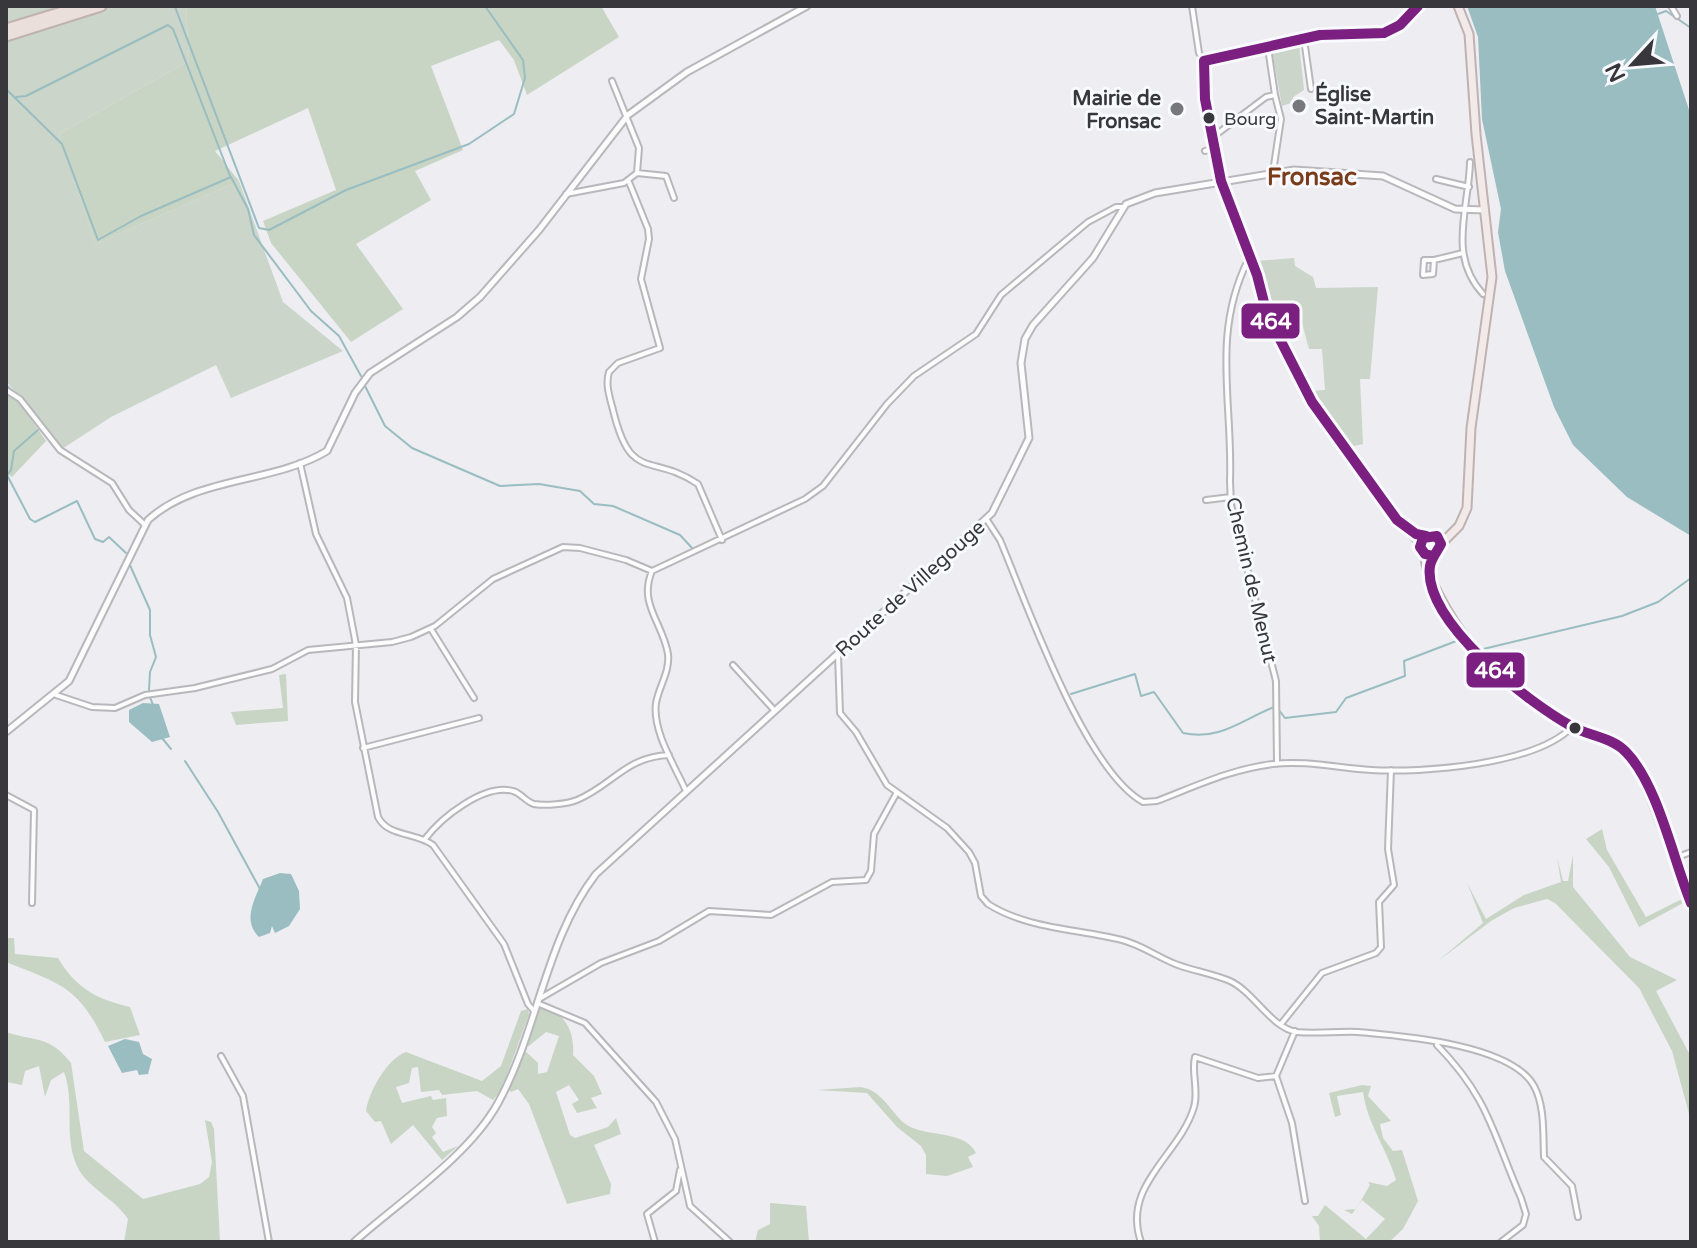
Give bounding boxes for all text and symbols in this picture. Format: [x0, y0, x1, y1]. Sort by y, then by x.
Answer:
north arrow [1593, 24, 1673, 104]
text: N [1600, 59, 1631, 86]
place label: Église Saint-Martin [1315, 81, 1434, 130]
place label: Mairie de Fronsac [1072, 87, 1161, 134]
marker: Église Saint-Martin [1290, 97, 1308, 115]
marker: Mairie de Fronsac [1168, 100, 1186, 118]
place label: Bourg [1224, 108, 1276, 130]
marker: Bourg [1201, 110, 1217, 126]
district label: Fronsac [1267, 163, 1357, 192]
line badge: 464 [1240, 302, 1301, 340]
text: 464 [1250, 309, 1292, 335]
street label: Chemin de Menut [1220, 495, 1282, 666]
street label: Route de Villegouge [831, 515, 990, 662]
line badge: 464 [1465, 651, 1526, 689]
text: 464 [1474, 658, 1516, 684]
unlabelled marker [1567, 720, 1583, 736]

